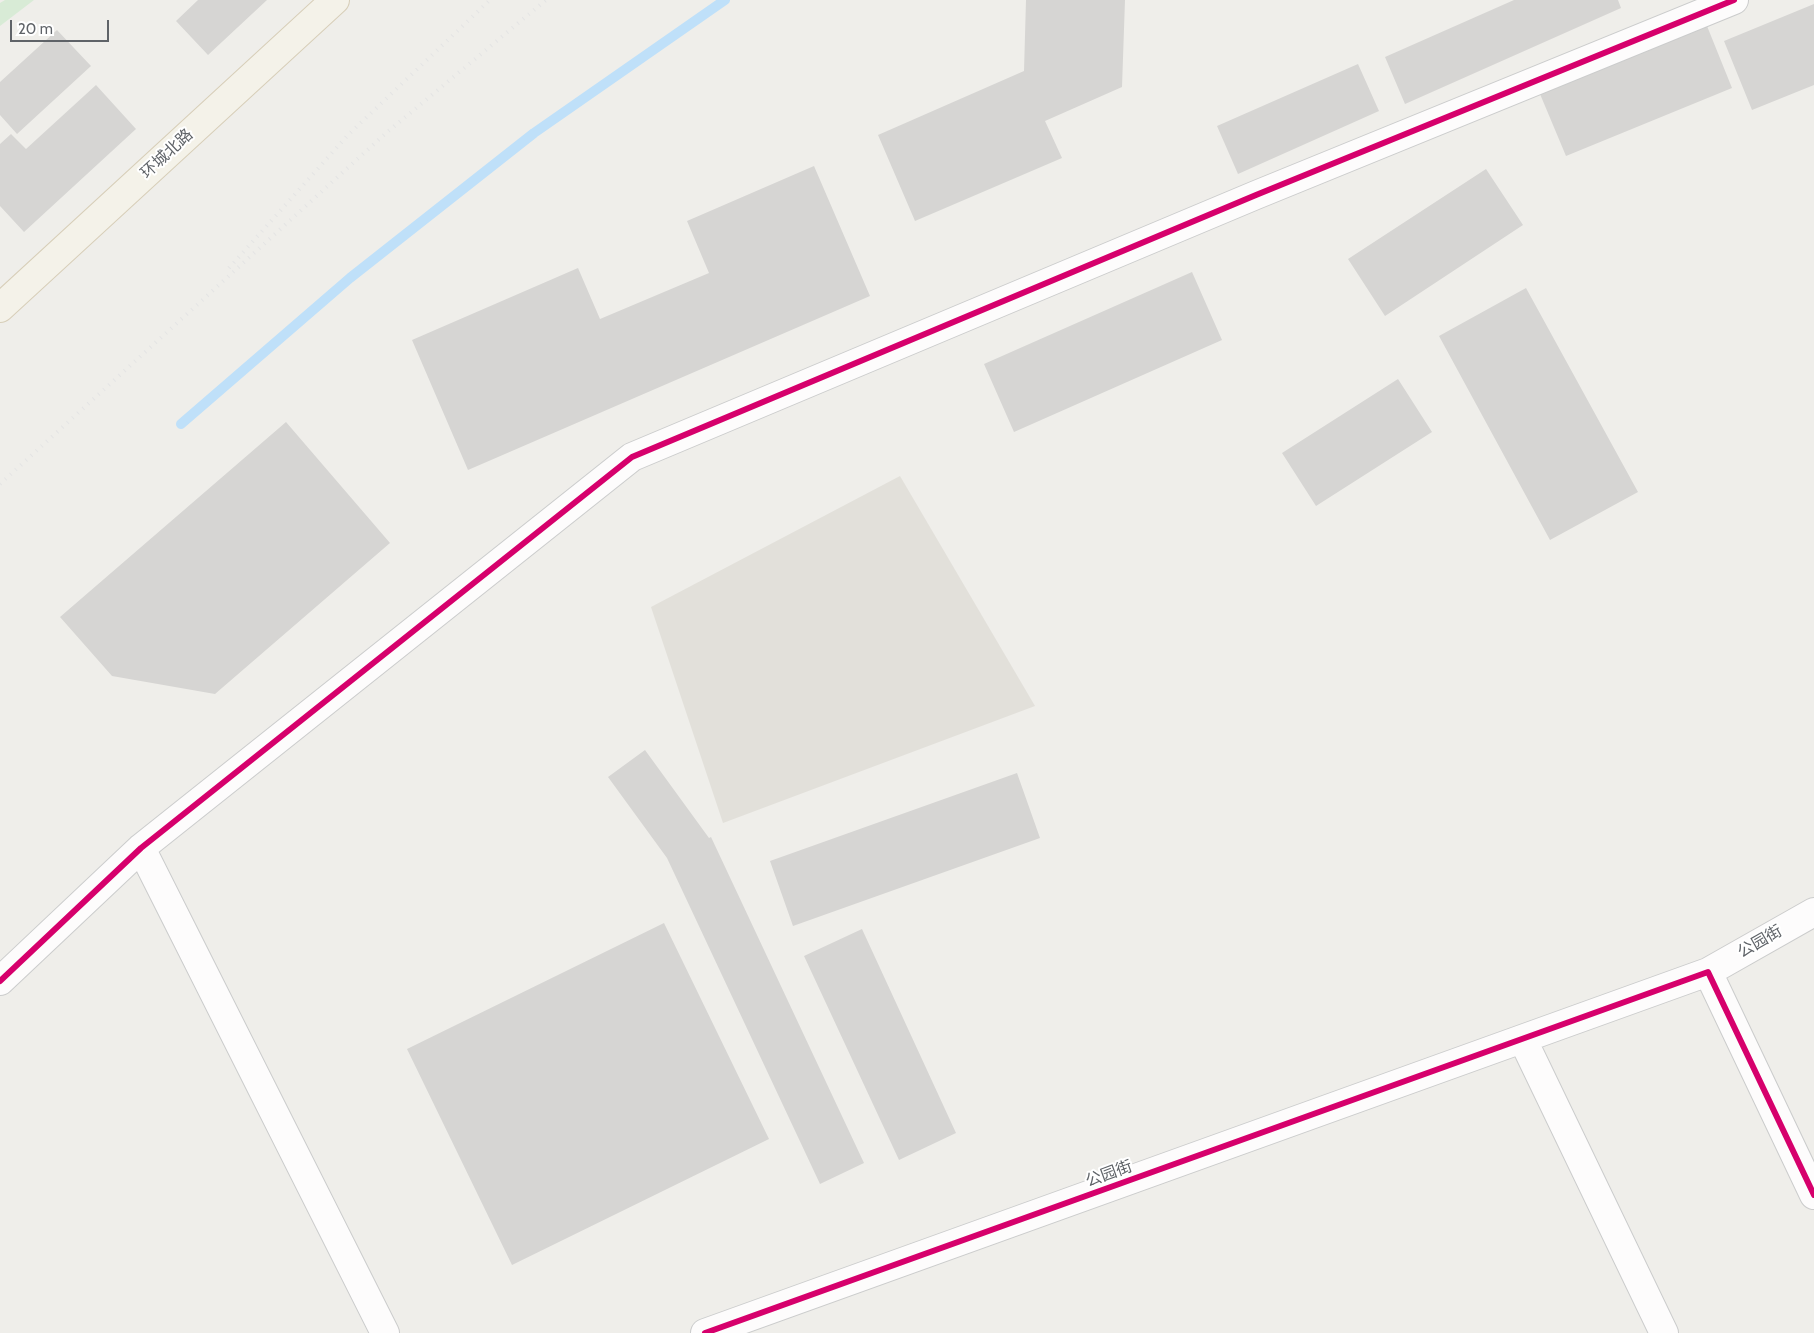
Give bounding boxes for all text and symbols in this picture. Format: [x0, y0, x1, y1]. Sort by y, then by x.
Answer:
scale bar [12, 10, 111, 42]
text: 20 m [18, 20, 53, 38]
street label: 环城北路 [137, 125, 197, 183]
street label: 公园街 [1734, 922, 1786, 962]
street label: 公园街 [1083, 1157, 1135, 1191]

